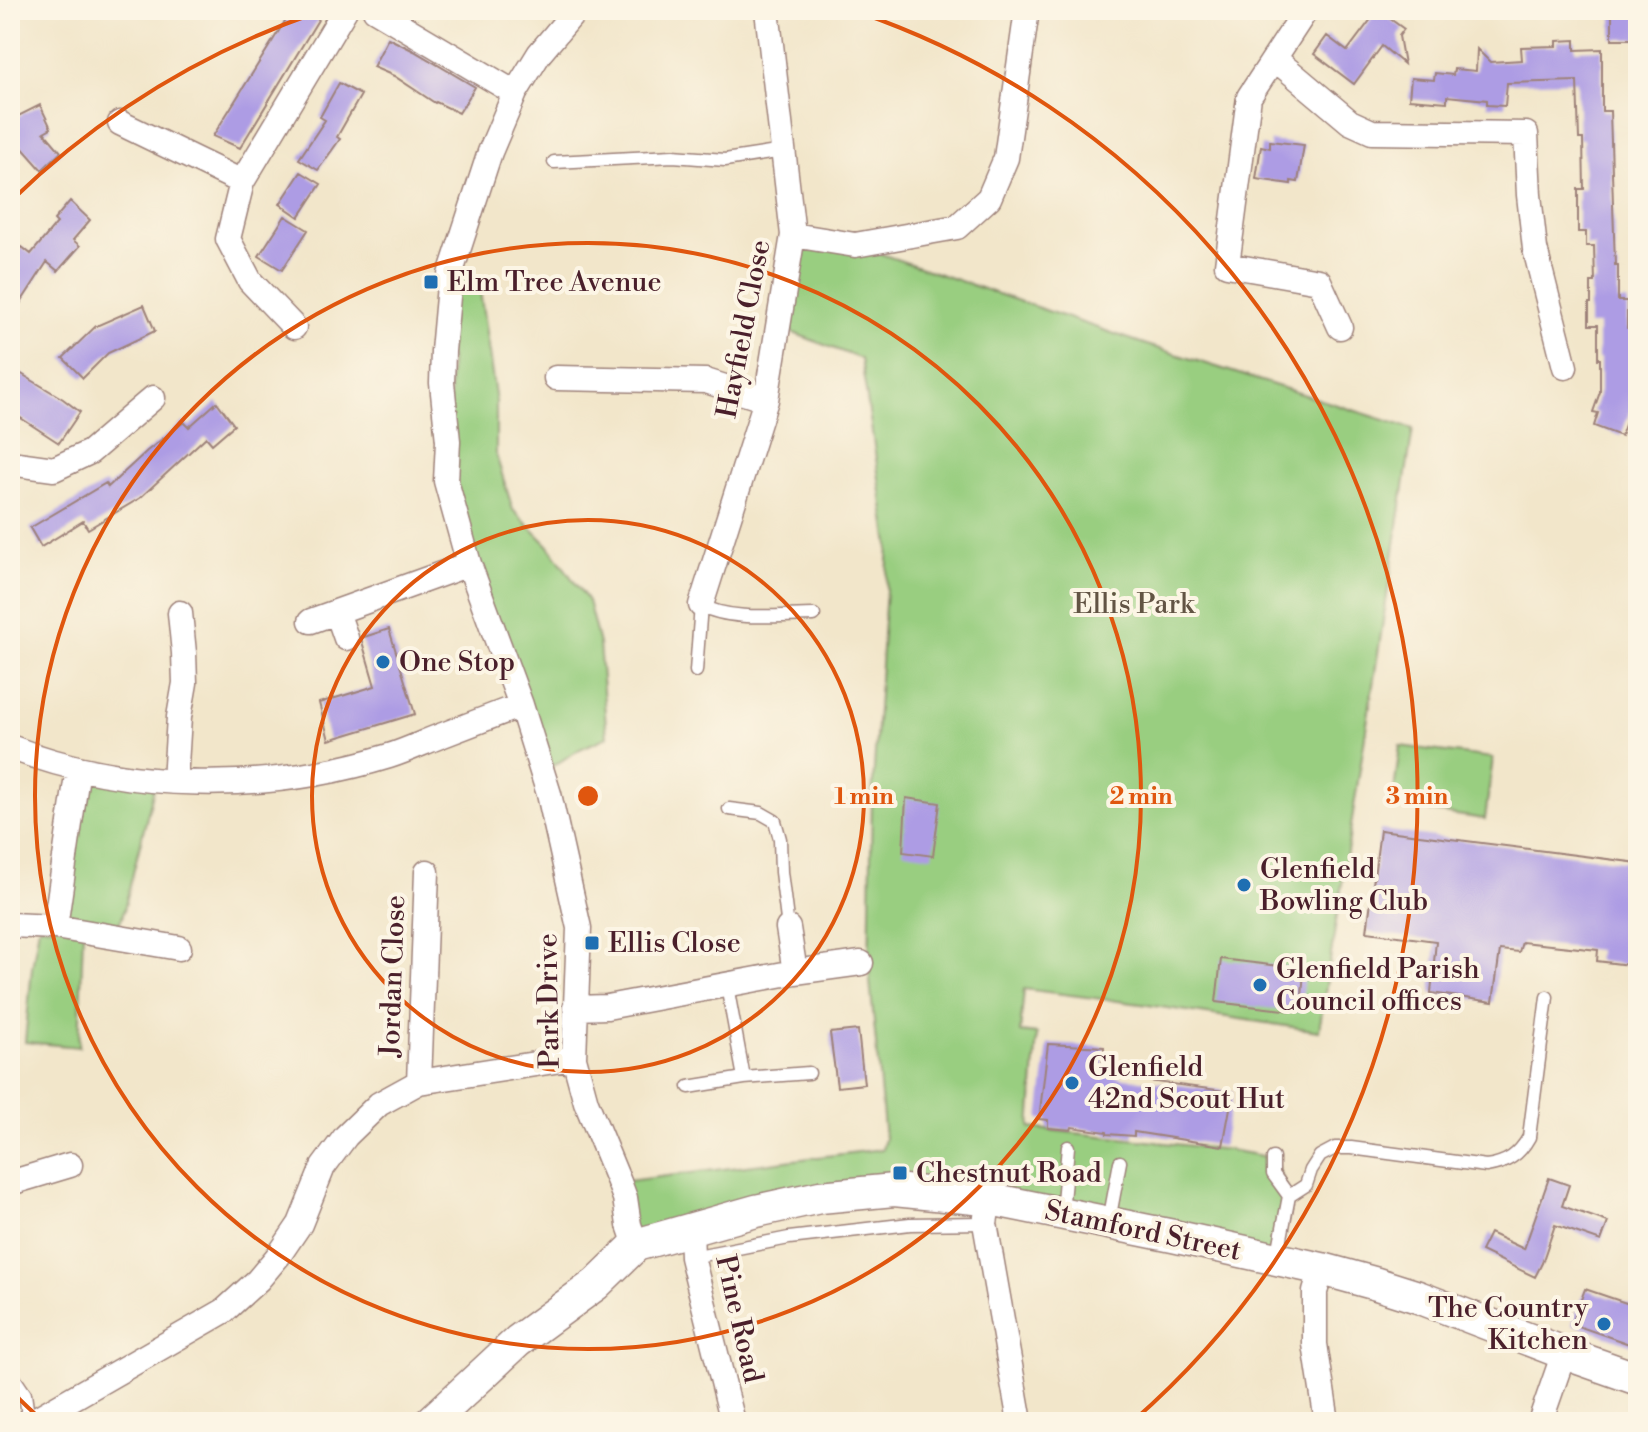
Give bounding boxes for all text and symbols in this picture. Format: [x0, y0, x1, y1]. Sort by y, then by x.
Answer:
street label: Hayfield Close [710, 237, 778, 421]
place label: Elm Tree Avenue [447, 265, 662, 300]
marker: Elm Tree Avenue [422, 273, 440, 291]
park label: Ellis Park [1073, 587, 1196, 622]
place label: One Stop [399, 645, 515, 680]
marker: One Stop [374, 653, 392, 671]
centre of rings [574, 782, 602, 810]
text: 1 min [834, 782, 894, 812]
text: 2 min [1109, 782, 1173, 812]
text: 3 min [1386, 782, 1449, 812]
place label: Glenfield Bowling Club [1259, 852, 1428, 919]
marker: Glenfield Bowling Club [1235, 876, 1253, 894]
street label: Jordan Close [373, 895, 413, 1058]
place label: Ellis Close [608, 926, 741, 961]
street label: Park Drive [530, 933, 568, 1069]
marker: Ellis Close [583, 934, 601, 952]
place label: Glenfield Parish Council offices [1276, 952, 1480, 1019]
marker: Glenfield Parish Council offices [1251, 976, 1269, 994]
place label: Glenfield 42nd Scout Hut [1088, 1050, 1285, 1117]
marker: Glenfield 42nd Scout Hut [1063, 1074, 1081, 1092]
place label: Chestnut Road [916, 1156, 1102, 1191]
marker: Chestnut Road [891, 1164, 909, 1182]
street label: Stamford Street [1042, 1193, 1245, 1269]
street label: Pine Road [707, 1252, 771, 1386]
place label: The Country Kitchen [1428, 1291, 1588, 1358]
marker: The Country Kitchen [1595, 1315, 1613, 1333]

